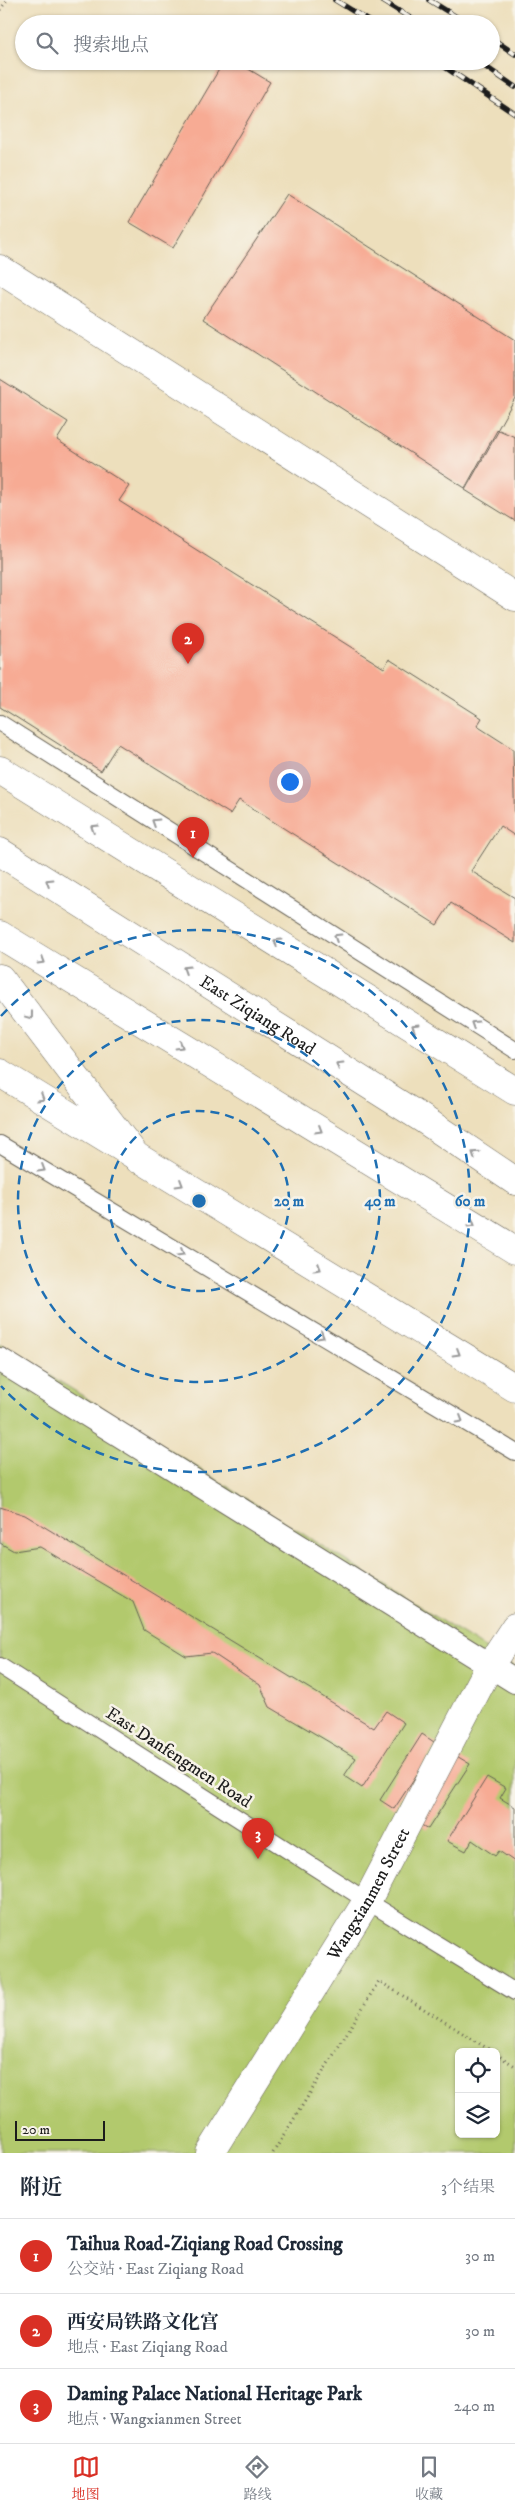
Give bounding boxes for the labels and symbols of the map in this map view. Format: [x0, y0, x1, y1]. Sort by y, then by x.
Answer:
pin: 2 [172, 623, 204, 664]
your location [277, 769, 303, 795]
pin: 1 [177, 817, 209, 858]
one-way arrow [151, 818, 160, 828]
one-way arrow [90, 825, 99, 835]
one-way arrow [45, 879, 54, 889]
one-way arrow [333, 934, 342, 943]
one-way arrow [273, 938, 282, 948]
one-way arrow [36, 954, 45, 964]
one-way arrow [183, 966, 192, 975]
street label: East Ziqiang Road [195, 971, 319, 1060]
one-way arrow [24, 1011, 33, 1020]
one-way arrow [470, 1021, 479, 1030]
one-way arrow [411, 1024, 420, 1034]
one-way arrow [175, 1039, 184, 1049]
one-way arrow [335, 1062, 344, 1071]
one-way arrow [36, 1092, 45, 1102]
one-way arrow [313, 1124, 322, 1134]
one-way arrow [471, 1151, 481, 1160]
one-way arrow [36, 1163, 45, 1173]
one-way arrow [174, 1177, 183, 1187]
centre of rings [190, 1192, 208, 1210]
text: 20 m [274, 1192, 305, 1211]
text: 40 m [363, 1192, 396, 1211]
text: 60 m [455, 1192, 486, 1211]
one-way arrow [467, 1218, 476, 1228]
one-way arrow [176, 1246, 185, 1256]
one-way arrow [313, 1262, 322, 1272]
one-way arrow [315, 1330, 324, 1340]
one-way arrow [452, 1347, 461, 1356]
one-way arrow [455, 1413, 464, 1423]
street label: East Danfengmen Road [101, 1703, 255, 1813]
pin: 3 [242, 1818, 274, 1859]
street label: Wangxianmen Street [322, 1824, 415, 1965]
scale bar [15, 2118, 105, 2141]

